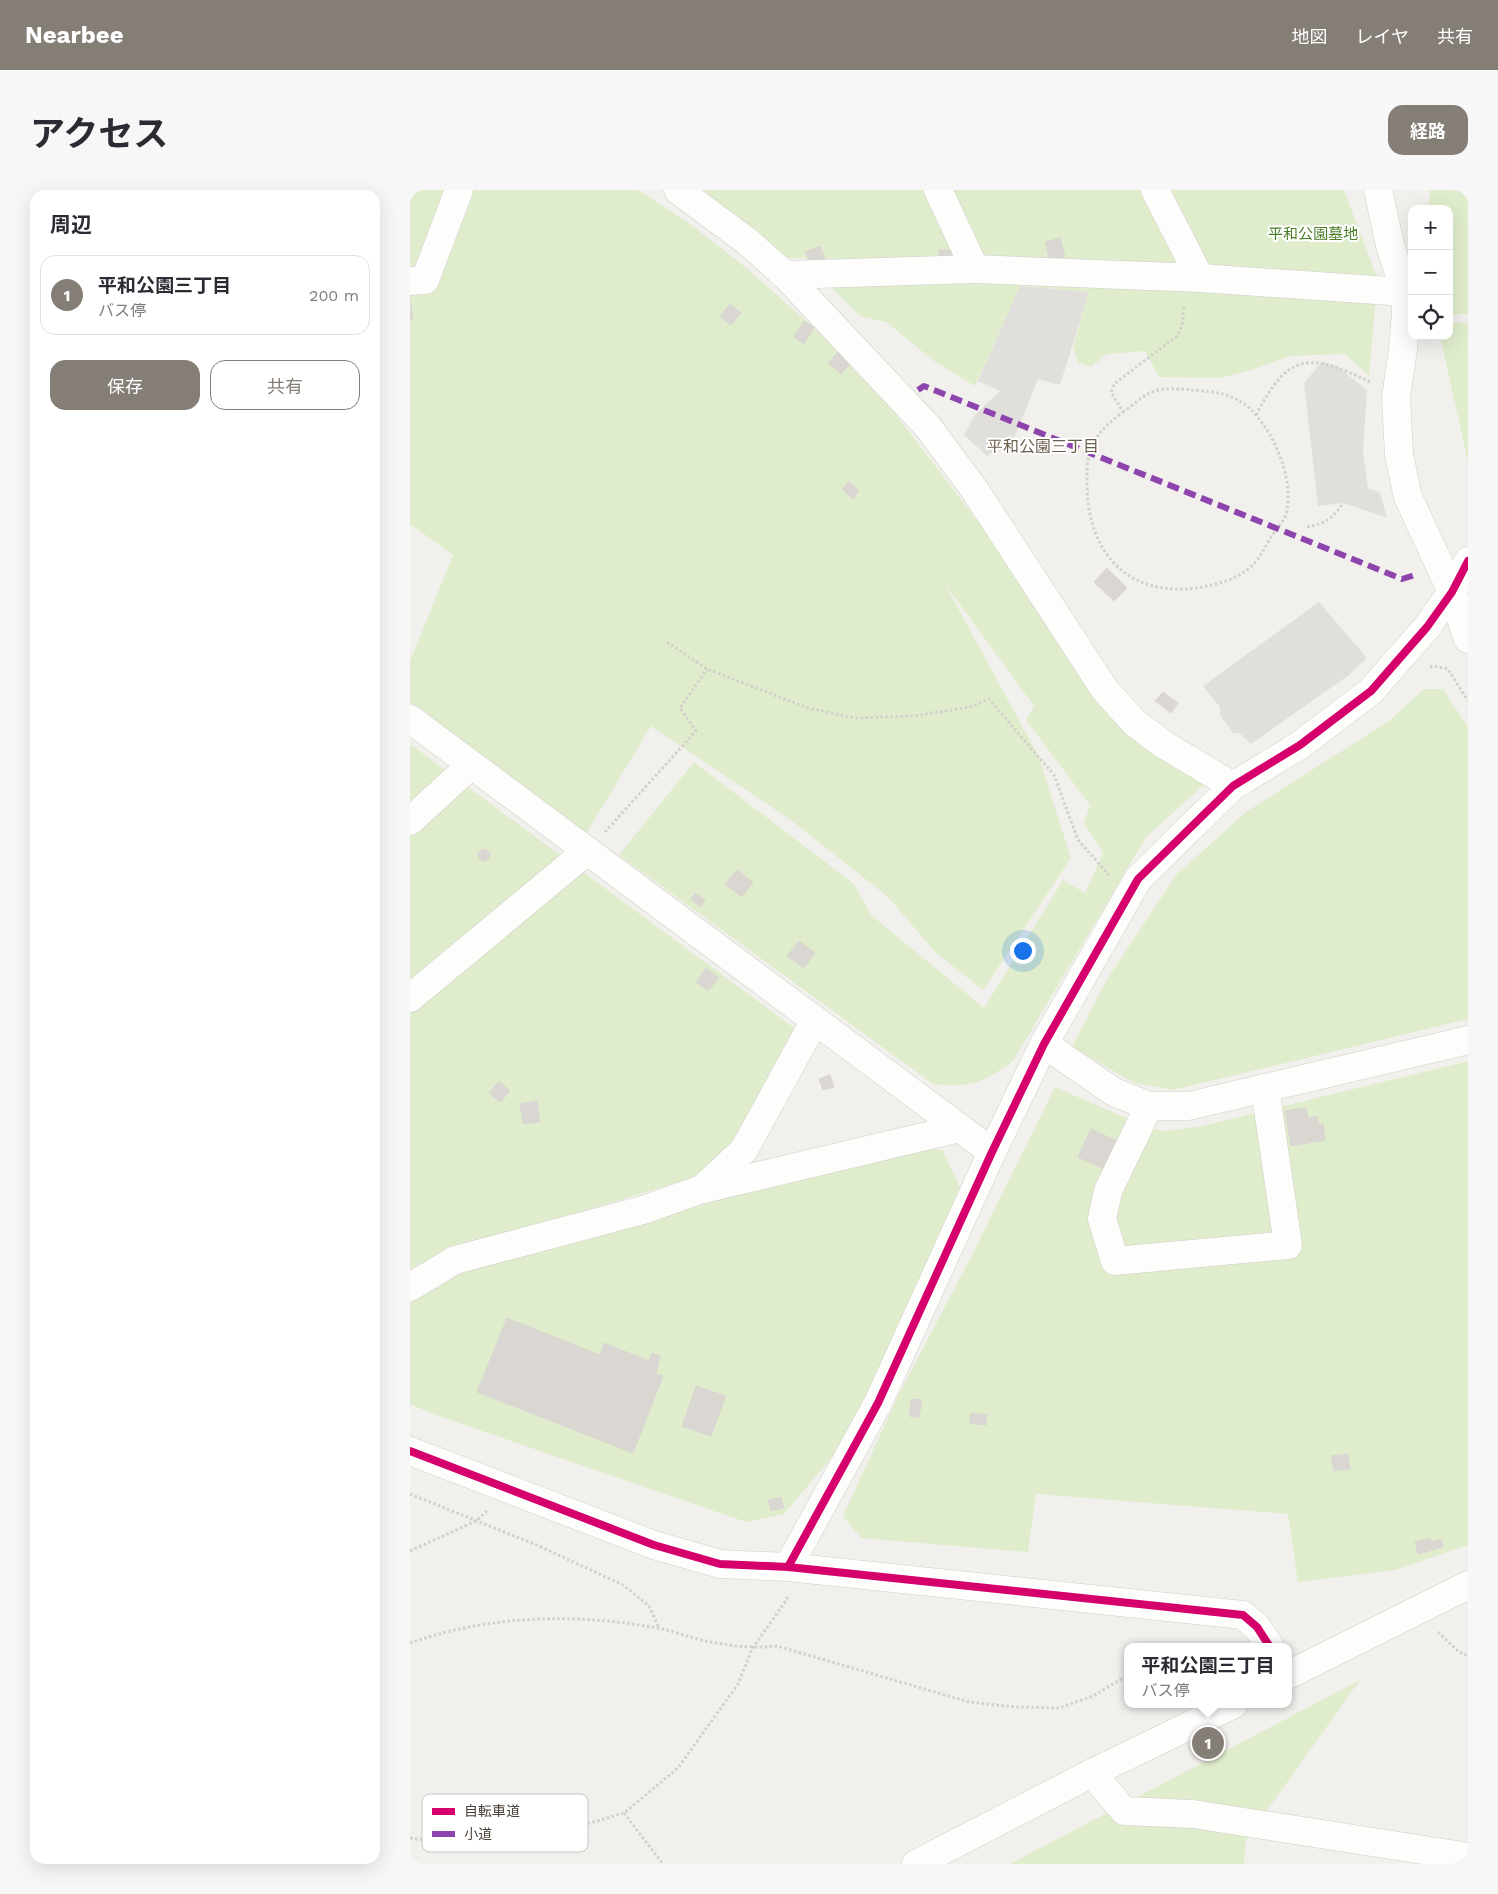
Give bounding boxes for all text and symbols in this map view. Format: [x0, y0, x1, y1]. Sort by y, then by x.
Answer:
text: Nearbee [25, 21, 124, 49]
text: 地図 [1292, 26, 1328, 47]
text: レイヤ [1356, 26, 1409, 47]
text: 共有 [1437, 26, 1473, 47]
button: 経路 [1388, 105, 1468, 155]
text: アクセス [30, 113, 168, 155]
map controls [1408, 205, 1453, 340]
button: + [1408, 205, 1453, 250]
text: 周辺 [50, 212, 92, 237]
park label: 平和公園墓地 [1268, 225, 1358, 243]
button: − [1408, 250, 1453, 295]
text: 平和公園三丁目 [98, 274, 231, 297]
text: 1 [64, 286, 70, 305]
text: 200 m [309, 286, 359, 305]
button: locate [1408, 295, 1453, 340]
text: バス停 [98, 301, 146, 320]
button: 保存 [50, 360, 200, 410]
button: 共有 [210, 360, 360, 410]
district label: 平和公園三丁目 [987, 437, 1099, 456]
your location [1010, 938, 1036, 964]
popup [1124, 1643, 1292, 1708]
text: 平和公園三丁目 [1141, 1654, 1275, 1677]
text: バス停 [1141, 1681, 1190, 1700]
pin: 1 [1192, 1724, 1224, 1762]
legend [422, 1794, 588, 1852]
text: 自転車道 [464, 1803, 520, 1819]
text: 小道 [464, 1826, 492, 1842]

